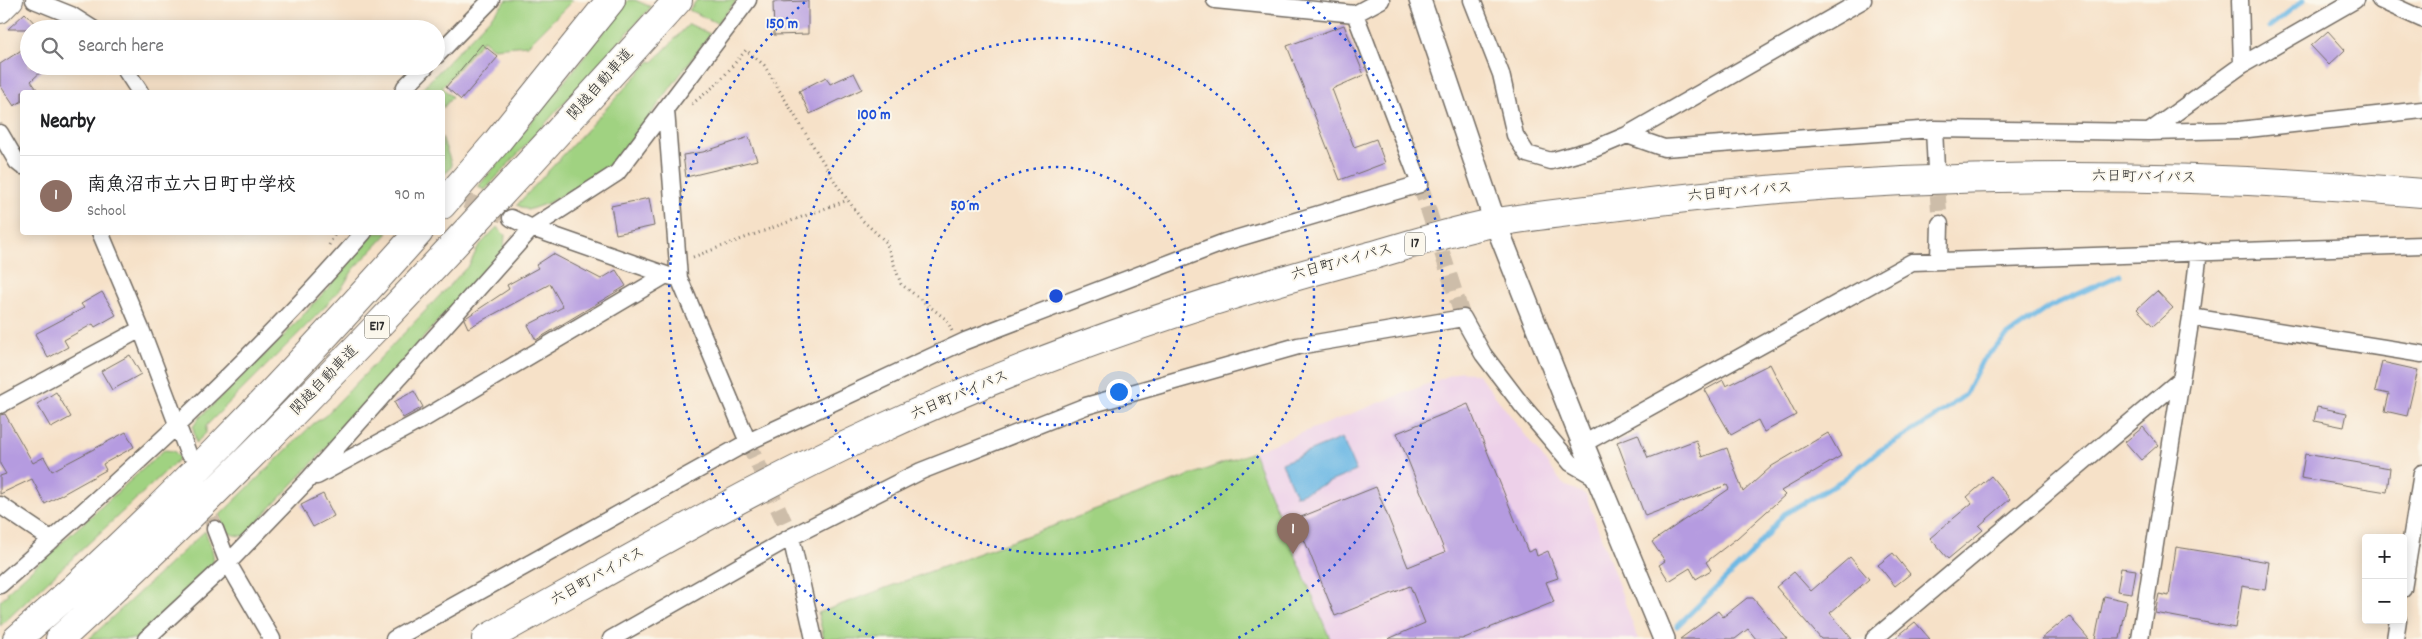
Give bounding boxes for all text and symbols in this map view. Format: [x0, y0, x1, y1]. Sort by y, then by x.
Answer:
text: 150 m [766, 14, 798, 36]
search box [20, 20, 445, 75]
icon: search [38, 34, 66, 62]
text: Search here [78, 34, 164, 61]
street label: 関越自動車道 [563, 44, 639, 126]
text: 100 m [857, 105, 891, 127]
text: Nearby [40, 108, 95, 138]
street label: 六日町バイパス [2091, 166, 2197, 190]
text: 南魚沼市立六日町中学校 [87, 173, 296, 200]
street label: 六日町バイパス [1687, 177, 1793, 209]
text: 1 [54, 184, 58, 207]
text: 90 m [394, 184, 425, 207]
text: 50 m [951, 196, 979, 218]
text: School [87, 200, 126, 223]
road number: 17 [1405, 232, 1425, 255]
street label: 六日町バイパス [1289, 239, 1395, 287]
centre of rings [1047, 287, 1065, 305]
road number: E17 [364, 316, 390, 338]
street label: 関越自動車道 [286, 341, 364, 421]
street label: 六日町バイパス [908, 365, 1012, 427]
your location [1106, 379, 1132, 405]
pin: 1 [1277, 513, 1309, 554]
map controls [2362, 534, 2407, 624]
button: + [2362, 534, 2407, 579]
street label: 六日町バイパス [547, 542, 649, 612]
button: − [2362, 579, 2407, 624]

